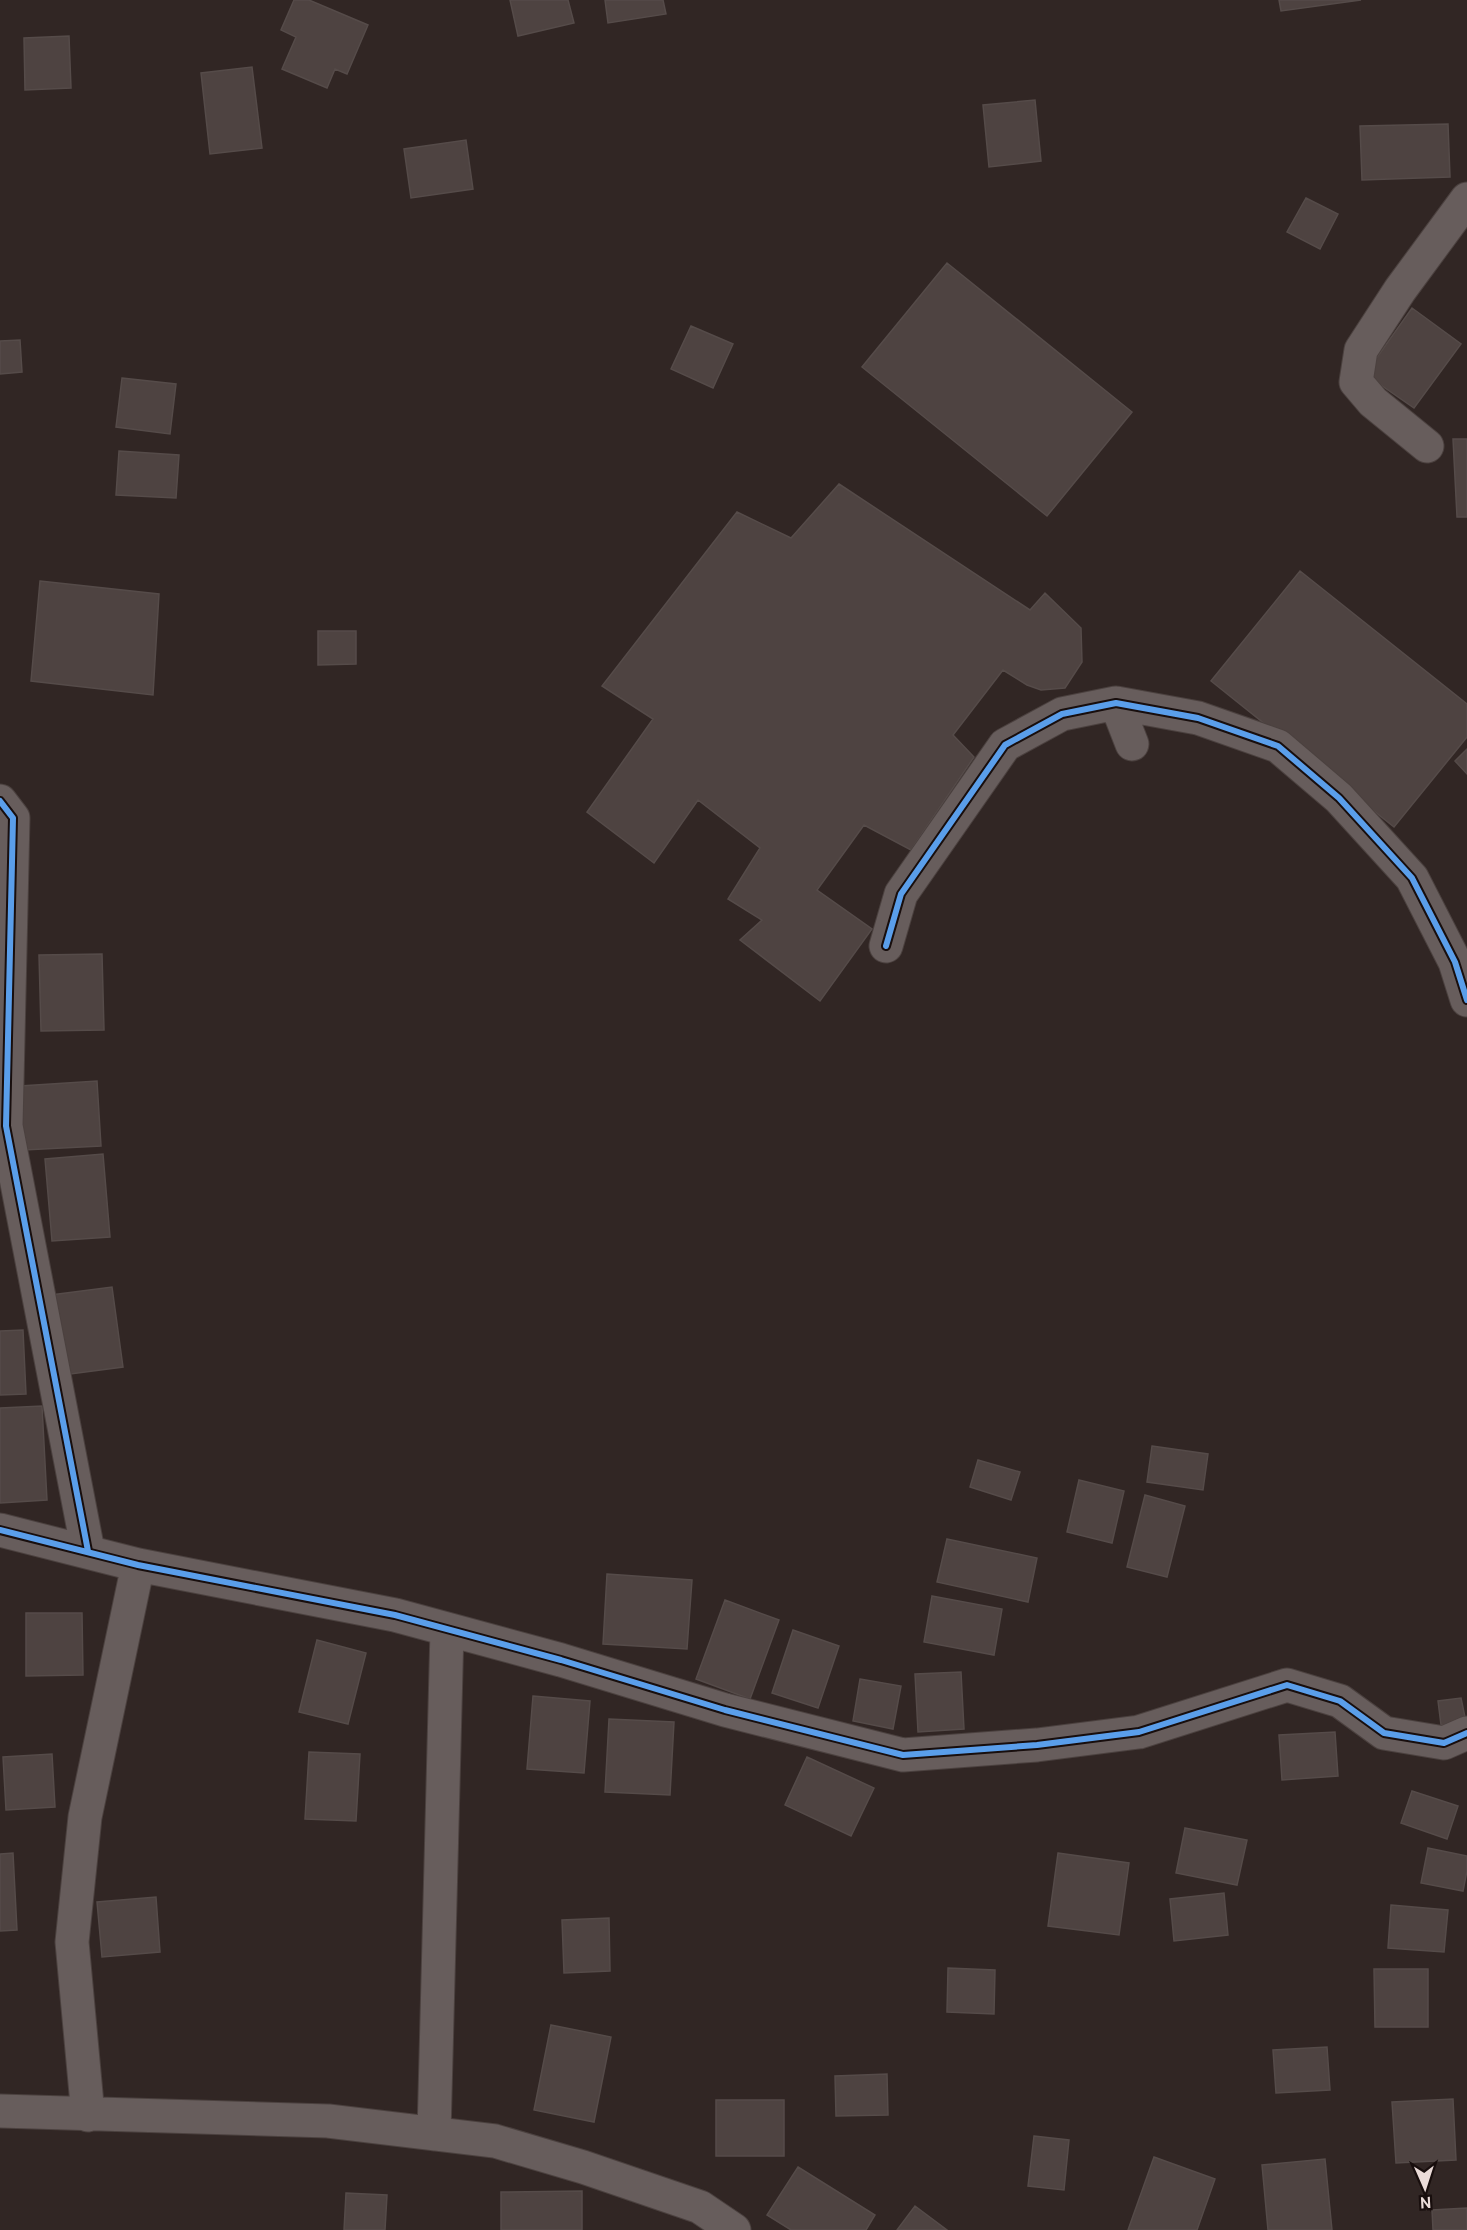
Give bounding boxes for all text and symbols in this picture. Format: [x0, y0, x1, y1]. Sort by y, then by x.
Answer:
north arrow [1395, 2158, 1455, 2218]
text: N [1420, 2193, 1432, 2212]

